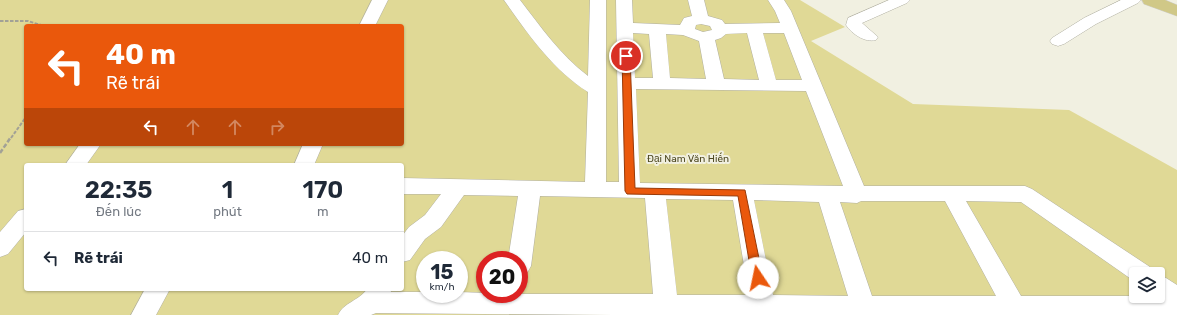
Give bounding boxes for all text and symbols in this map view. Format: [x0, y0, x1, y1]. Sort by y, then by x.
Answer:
text: 40 m [106, 38, 176, 71]
pin [609, 39, 643, 73]
icon: left [40, 40, 92, 92]
icon: arrive [615, 45, 637, 67]
text: Rẽ trái [106, 72, 160, 94]
icon: left [140, 116, 162, 138]
icon: ahead [182, 116, 204, 138]
icon: ahead [224, 116, 246, 138]
icon: right [266, 116, 288, 138]
park label: Đại Nam Văn Hiến [647, 152, 729, 165]
text: 22:35 [85, 176, 153, 204]
text: 1 [222, 176, 233, 204]
text: 170 [302, 176, 343, 204]
text: Đến lúc [96, 204, 141, 219]
text: phút [213, 204, 242, 219]
text: m [317, 204, 329, 219]
icon: left [40, 247, 62, 269]
text: Rẽ trái [74, 249, 123, 267]
text: 40 m [352, 249, 388, 267]
speed limit sign: 20 [476, 251, 528, 303]
position arrow [737, 257, 779, 299]
text: 15 [431, 260, 453, 284]
map controls [1129, 267, 1165, 303]
button: layers [1129, 267, 1165, 303]
text: km/h [430, 281, 454, 293]

